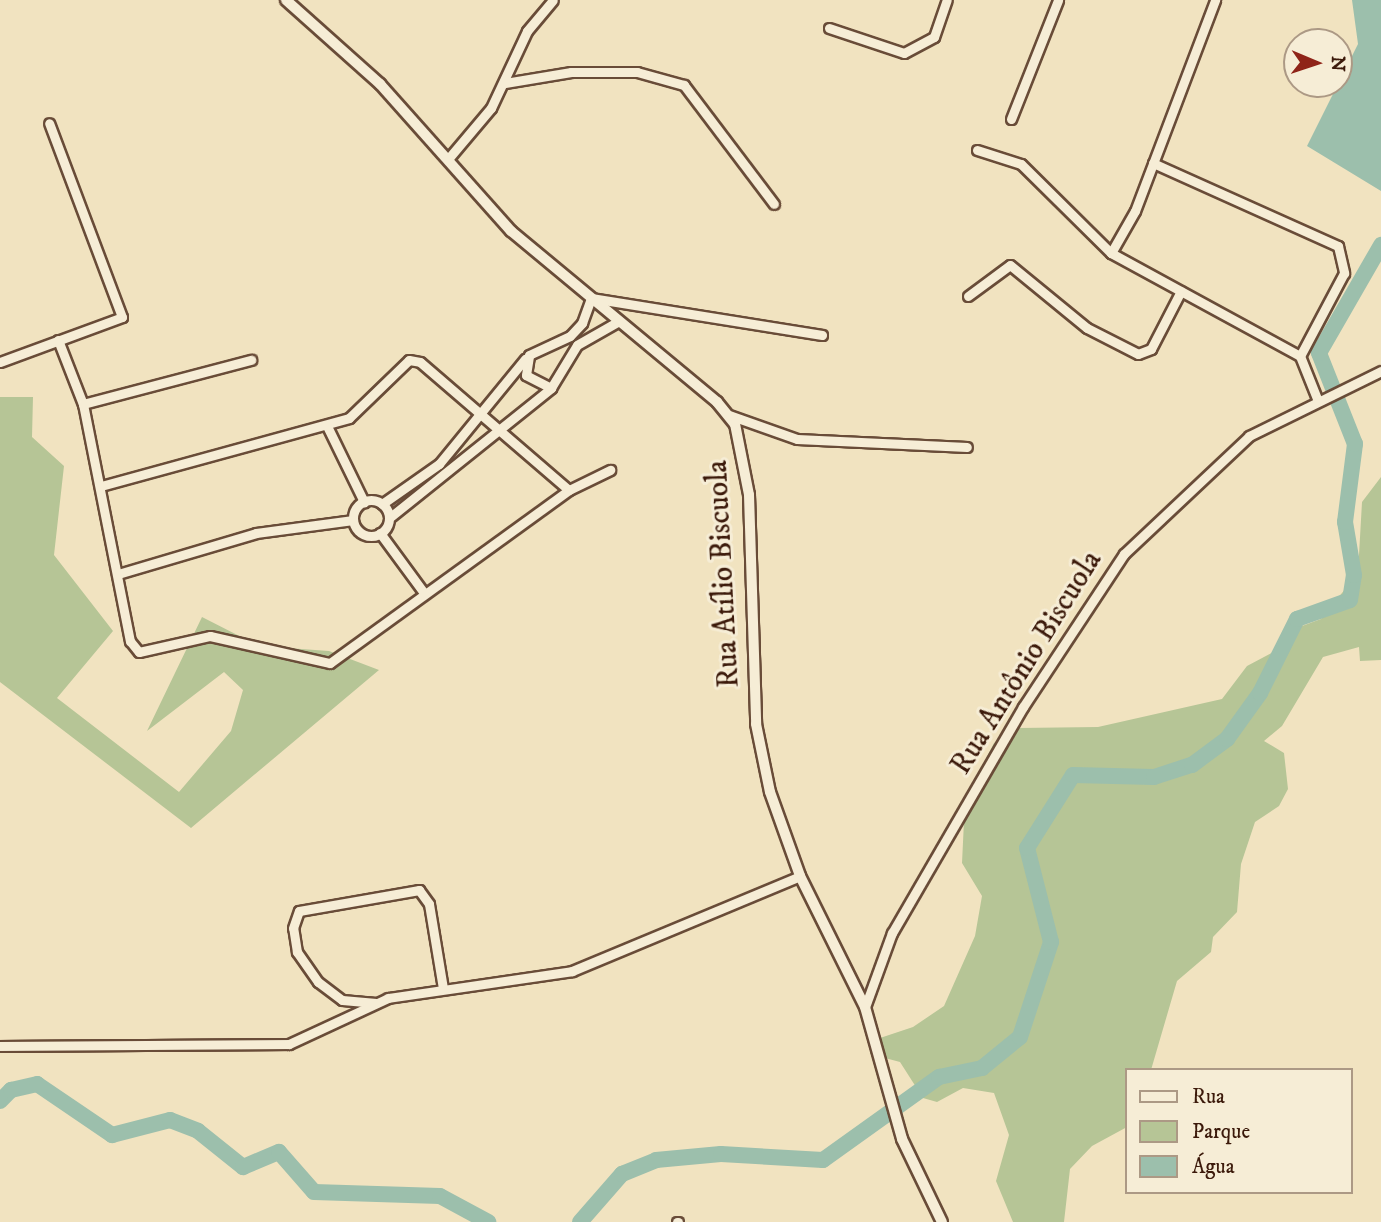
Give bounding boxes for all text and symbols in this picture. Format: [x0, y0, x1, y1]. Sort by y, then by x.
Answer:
north arrow [1283, 28, 1353, 98]
text: N [1326, 55, 1349, 72]
street label: Rua Atílio Biscuola [700, 459, 748, 689]
street label: Rua Antônio Biscuola [944, 544, 1110, 782]
legend [1126, 1068, 1353, 1194]
text: Rua [1192, 1084, 1225, 1110]
text: Parque [1192, 1119, 1250, 1145]
text: Água [1192, 1154, 1235, 1180]

